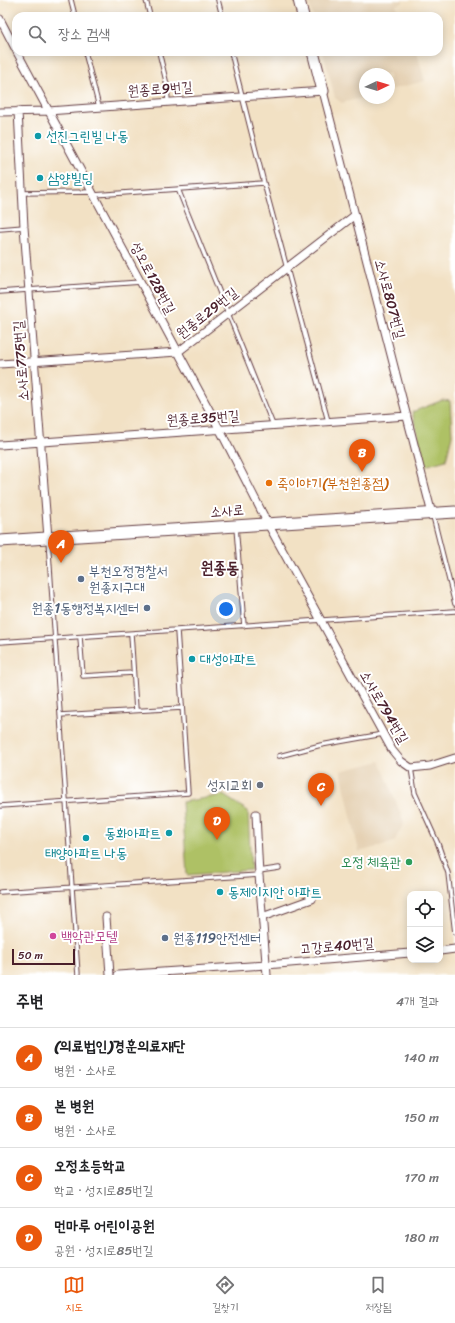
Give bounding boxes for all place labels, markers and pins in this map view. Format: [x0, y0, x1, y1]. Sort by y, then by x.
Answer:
place label: 선진그린빌 나동 [46, 124, 129, 149]
marker: 선진그린빌 나동 [33, 131, 43, 141]
place label: 삼양빌딩 [48, 166, 93, 191]
marker: 삼양빌딩 [35, 173, 45, 183]
pin: B [349, 439, 375, 472]
place label: 죽이야기(부천원종점) [277, 471, 389, 496]
marker: 죽이야기(부천원종점) [264, 478, 274, 488]
pin: A [48, 530, 74, 563]
place label: 부천오정경찰서 원종지구대 [89, 559, 168, 600]
marker: 부천오정경찰서 원종지구대 [76, 574, 86, 584]
place label: 원종1동행정복지센터 [32, 596, 139, 621]
marker: 원종1동행정복지센터 [142, 603, 152, 613]
place label: 대성아파트 [200, 647, 256, 672]
marker: 대성아파트 [187, 654, 197, 664]
place label: 성지교회 [207, 773, 252, 798]
pin: C [308, 773, 334, 806]
marker: 성지교회 [255, 780, 265, 790]
pin: D [204, 807, 230, 840]
place label: 동화아파트 [105, 821, 161, 846]
marker: 동화아파트 [164, 828, 174, 838]
marker: 태양아파트 나동 [81, 833, 91, 843]
place label: 태양아파트 나동 [45, 841, 127, 866]
place label: 오정 체육관 [341, 850, 401, 875]
marker: 오정 체육관 [404, 857, 414, 867]
place label: 동제이지안 아파트 [228, 880, 322, 905]
marker: 동제이지안 아파트 [215, 887, 225, 897]
place label: 백악관모텔 [61, 924, 118, 949]
place label: 원종119안전센터 [173, 926, 261, 951]
marker: 백악관모텔 [48, 931, 58, 941]
marker: 원종119안전센터 [160, 933, 170, 943]

